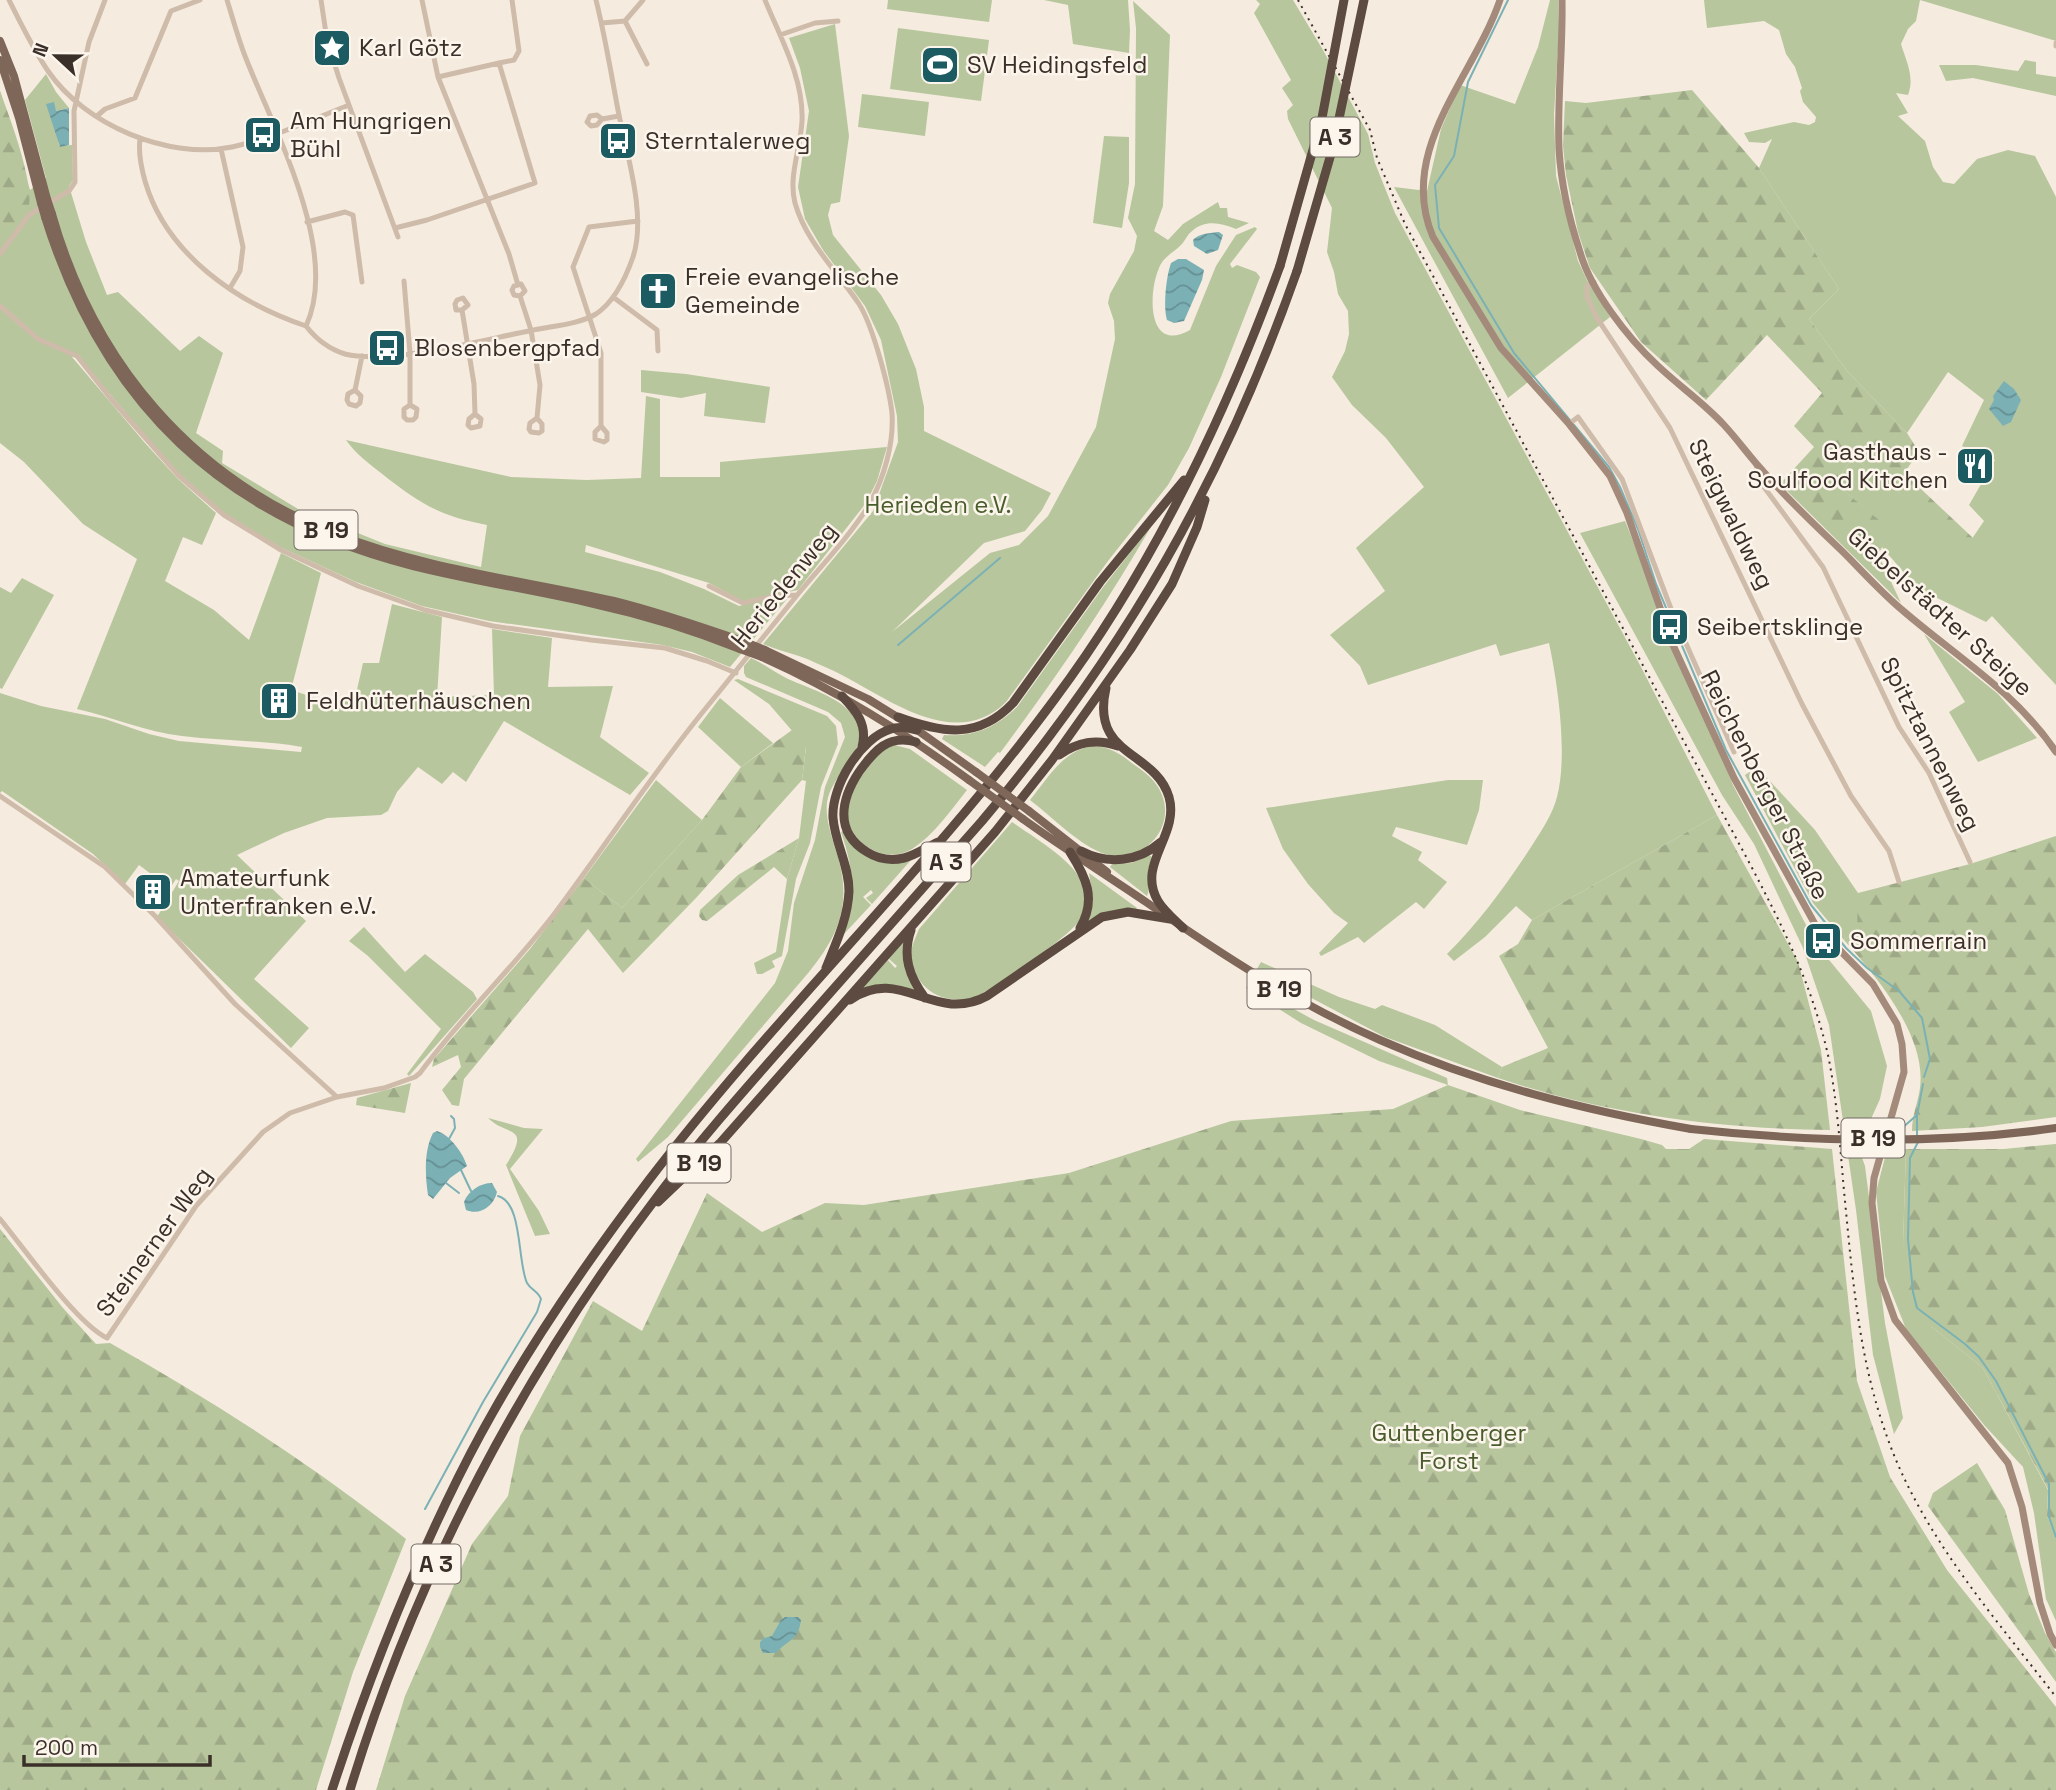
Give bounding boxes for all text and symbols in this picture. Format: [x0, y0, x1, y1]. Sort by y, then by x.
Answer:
north arrow [21, 21, 91, 91]
place icon: Karl Götz [311, 27, 353, 69]
place label: Karl Götz [359, 32, 462, 63]
text: N [27, 39, 55, 60]
sports icon: SV Heidingsfeld [919, 44, 961, 86]
place label: SV Heidingsfeld [967, 49, 1147, 80]
place label: Am Hungrigen Bühl [290, 105, 452, 164]
bus stop icon: Am Hungrigen Bühl [242, 114, 284, 156]
road number: A 3 [1310, 118, 1360, 156]
bus stop icon: Sterntalerweg [597, 120, 639, 162]
place label: Sterntalerweg [645, 125, 810, 156]
place label: Freie evangelische Gemeinde [685, 261, 899, 320]
church icon: Freie evangelische Gemeinde [637, 270, 679, 312]
bus stop icon: Blosenbergpfad [366, 327, 408, 369]
place label: Blosenbergpfad [414, 332, 600, 363]
street label: Steigwaldweg [1682, 433, 1781, 594]
place label: Gasthaus - Soulfood Kitchen [1747, 436, 1948, 495]
restaurant icon: Gasthaus - Soulfood Kitchen [1954, 445, 1996, 487]
park label: Herieden e.V. [865, 489, 1011, 520]
road number: B 19 [294, 510, 358, 550]
street label: Heriedenweg [724, 516, 843, 653]
street label: Giebelstädter Steige [1841, 520, 2039, 703]
bus stop icon: Seibertsklinge [1649, 606, 1691, 648]
place label: Seibertsklinge [1697, 611, 1863, 642]
street label: Spitztannenweg [1873, 652, 1988, 836]
street label: Reichenberger Straße [1694, 665, 1837, 905]
building icon: Feldhüterhäuschen [258, 680, 300, 722]
place label: Feldhüterhäuschen [306, 685, 531, 716]
road number: A 3 [922, 842, 970, 882]
place label: Amateurfunk Unterfranken e.V. [180, 862, 377, 921]
building icon: Amateurfunk Unterfranken e.V. [132, 871, 174, 913]
bus stop icon: Sommerrain [1802, 920, 1844, 962]
place label: Sommerrain [1850, 925, 1987, 956]
road number: B 19 [1248, 970, 1310, 1008]
road number: B 19 [1842, 1119, 1904, 1158]
road number: B 19 [668, 1144, 730, 1182]
street label: Steinerner Weg [89, 1161, 218, 1323]
park label: Guttenberger Forst [1371, 1417, 1527, 1476]
road number: A 3 [412, 1544, 460, 1583]
scale bar [24, 1724, 210, 1768]
text: 200 m [35, 1734, 98, 1761]

